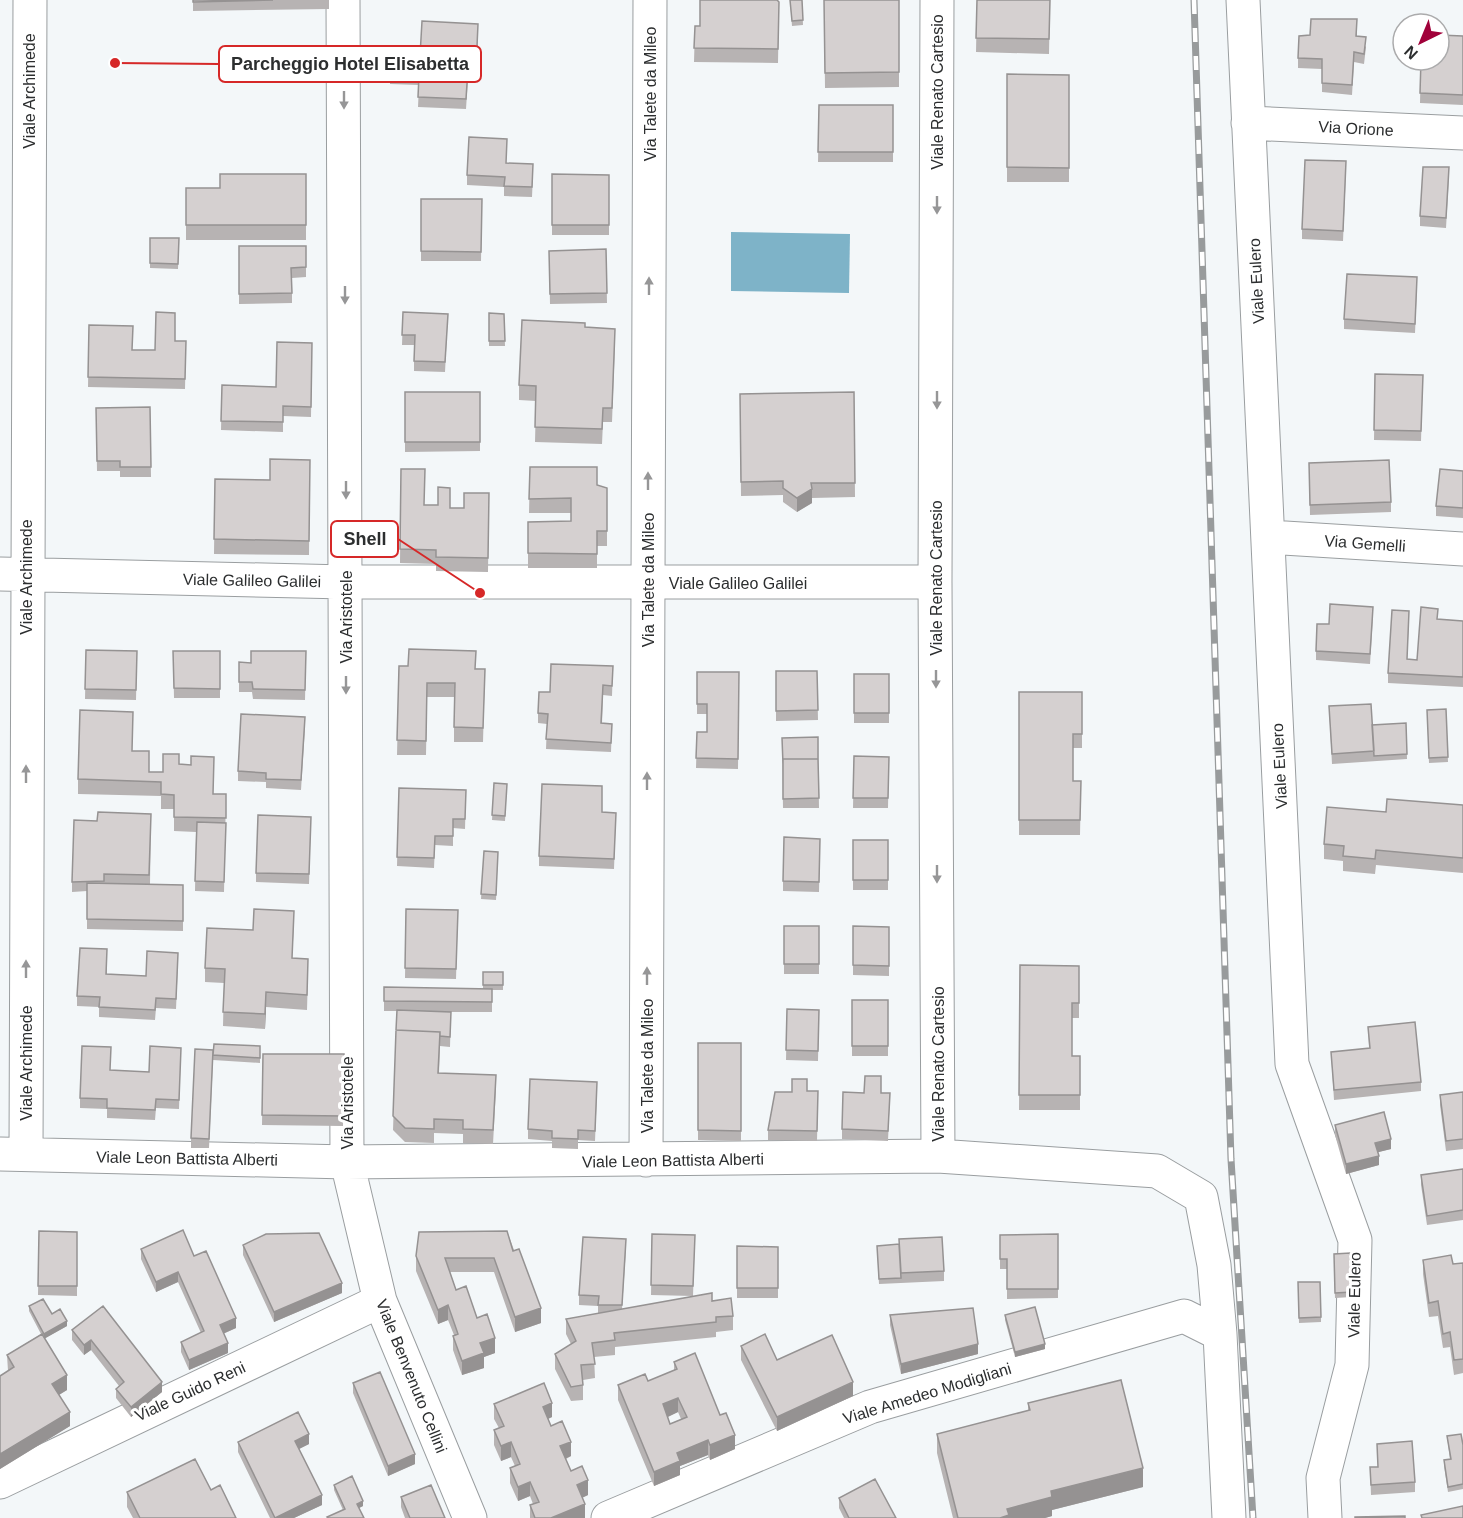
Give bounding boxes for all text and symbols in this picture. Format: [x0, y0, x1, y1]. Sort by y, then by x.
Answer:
north arrow [1391, 12, 1451, 72]
street label: Viale Renato Cartesio [929, 14, 946, 170]
street label: Via Talete da Mileo [642, 27, 659, 161]
street label: Viale Archimede [21, 33, 38, 149]
text: N [1401, 42, 1421, 63]
callout: Parcheggio Hotel Elisabetta [219, 46, 481, 82]
text: Parcheggio Hotel Elisabetta [231, 54, 470, 74]
one-way arrow [339, 91, 349, 110]
street label: Via Orione [1318, 118, 1394, 139]
one-way arrow [932, 196, 942, 215]
street label: Viale Eulero [1246, 237, 1267, 324]
one-way arrow [644, 276, 654, 295]
one-way arrow [340, 286, 350, 305]
one-way arrow [932, 391, 942, 410]
one-way arrow [643, 471, 653, 490]
one-way arrow [341, 481, 351, 500]
street label: Viale Renato Cartesio [928, 500, 945, 656]
street label: Via Talete da Mileo [640, 513, 657, 647]
street label: Viale Archimede [18, 519, 35, 635]
callout: Shell [331, 521, 398, 557]
text: Shell [343, 529, 387, 549]
street label: Via Gemelli [1324, 532, 1406, 555]
street label: Via Aristotele [338, 570, 355, 664]
street label: Viale Galileo Galilei [183, 571, 321, 590]
street label: Viale Galileo Galilei [669, 575, 807, 592]
one-way arrow [931, 670, 941, 689]
one-way arrow [341, 676, 351, 695]
street label: Viale Eulero [1269, 722, 1290, 809]
one-way arrow [21, 765, 31, 784]
one-way arrow [642, 771, 652, 790]
one-way arrow [932, 865, 942, 884]
one-way arrow [21, 960, 31, 979]
one-way arrow [642, 966, 652, 985]
street label: Viale Renato Cartesio [930, 986, 947, 1142]
street label: Via Talete da Mileo [639, 999, 656, 1133]
street label: Viale Archimede [18, 1005, 35, 1121]
street label: Via Aristotele [339, 1056, 356, 1150]
street label: Viale Leon Battista Alberti [96, 1148, 278, 1169]
street label: Viale Leon Battista Alberti [582, 1150, 764, 1171]
street label: Viale Eulero [1345, 1252, 1364, 1338]
street label: Viale Benvenuto Cellini [373, 1297, 450, 1456]
street label: Viale Guido Reni [132, 1358, 248, 1424]
street label: Viale Amedeo Modigliani [841, 1360, 1013, 1427]

